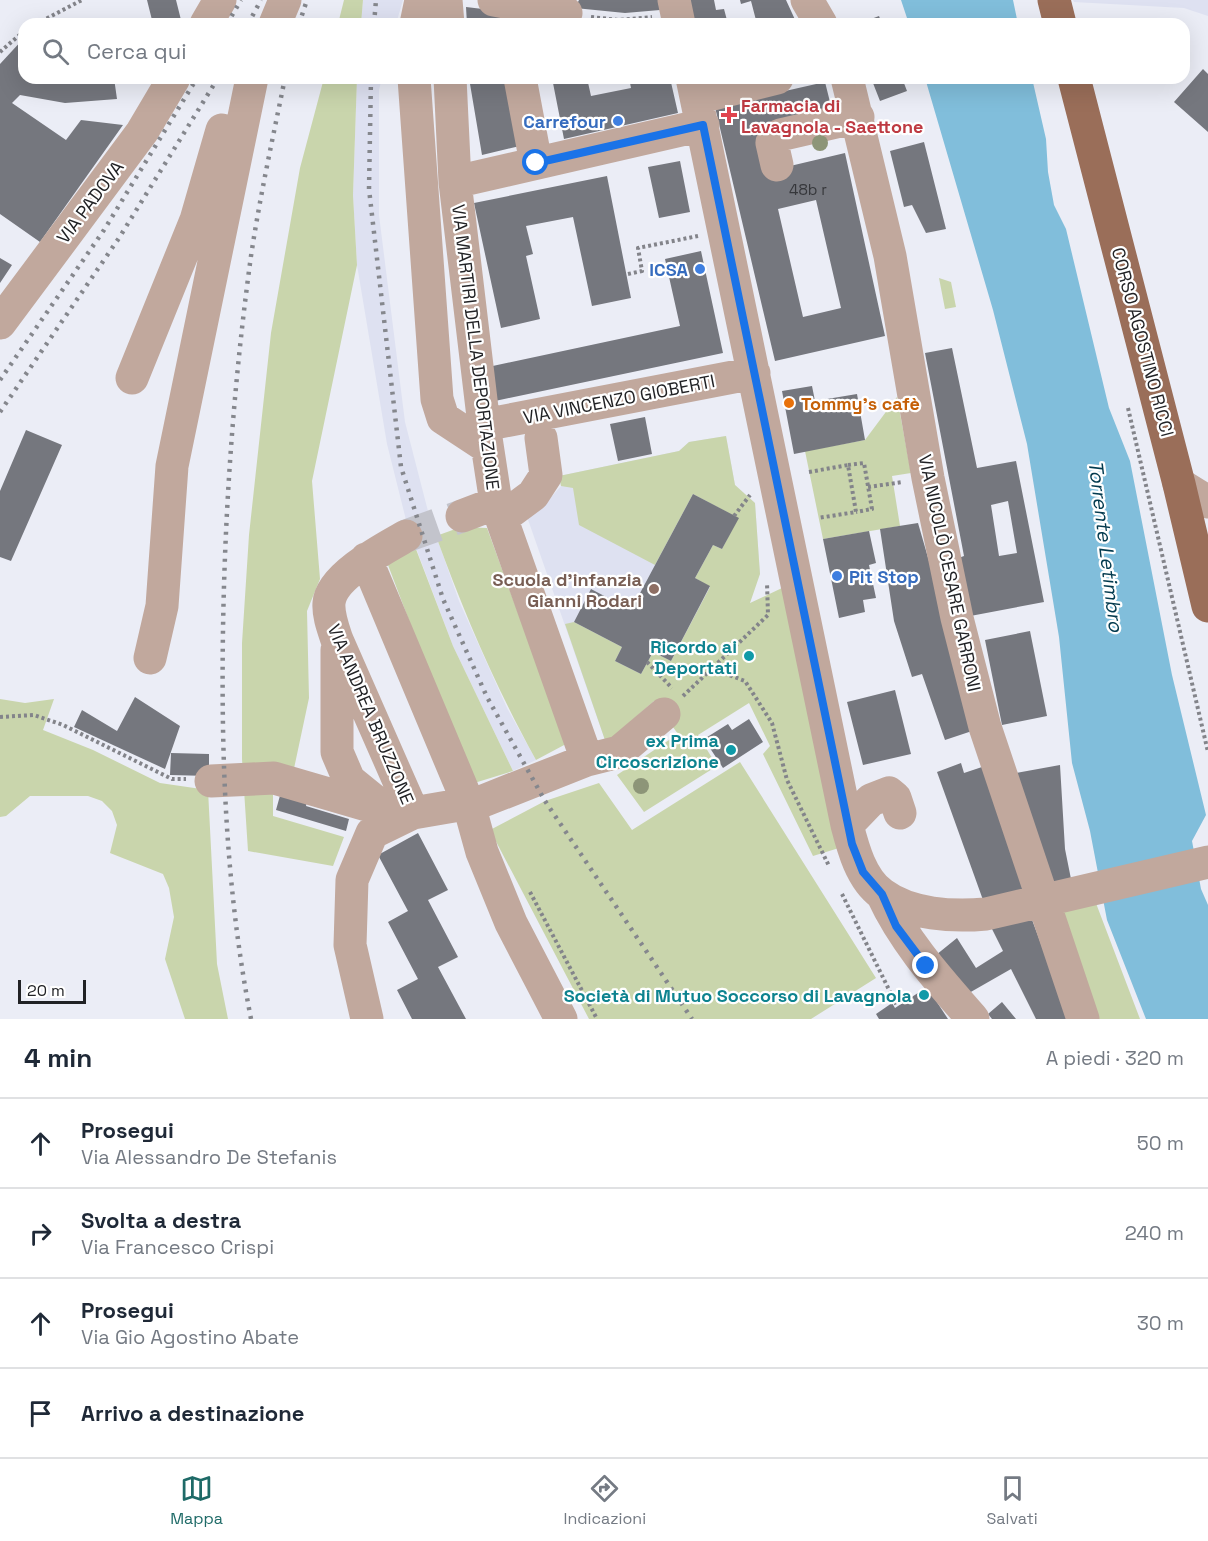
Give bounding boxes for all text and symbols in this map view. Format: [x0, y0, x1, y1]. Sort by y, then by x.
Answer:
search box [18, 18, 1190, 84]
icon: search [39, 35, 72, 68]
text: Cerca qui [87, 37, 187, 65]
place label: Farmacia di Lavagnola - Saettone [741, 94, 923, 138]
marker: Farmacia di Lavagnola - Saettone [722, 108, 736, 122]
place label: Carrefour [523, 110, 606, 133]
marker: Carrefour [611, 114, 625, 128]
route start [522, 149, 548, 175]
street label: VIA PADOVA [51, 156, 129, 248]
house number: 48b r [789, 180, 827, 199]
street label: VIA MARTIRI DELLA DEPORTAZIONE [447, 203, 505, 491]
street label: CORSO AGOSTINO RICCI [1107, 245, 1179, 439]
place label: ICSA [649, 258, 689, 281]
marker: ICSA [693, 262, 707, 276]
street label: VIA VINCENZO GIOBERTI [521, 369, 717, 429]
place label: Tommy's cafè [801, 392, 920, 415]
marker: Tommy's cafè [782, 396, 796, 410]
street label: VIA NICOLÒ CESARE GARRONI [914, 452, 986, 694]
water label: Torrente Letimbro [1083, 459, 1129, 634]
place label: Pit Stop [849, 565, 919, 588]
place label: Scuola d'infanzia Gianni Rodari [493, 568, 643, 612]
marker: Pit Stop [830, 569, 844, 583]
marker: Scuola d'infanzia Gianni Rodari [647, 582, 661, 596]
street label: VIA ANDREA BRUZZONE [323, 621, 419, 807]
place label: Ricordo ai Deportati [650, 635, 737, 679]
marker: Ricordo ai Deportati [742, 649, 756, 663]
place label: ex Prima Circoscrizione [596, 729, 720, 773]
marker: ex Prima Circoscrizione [724, 743, 738, 757]
route end [912, 952, 938, 978]
scale bar [18, 977, 86, 1004]
text: 20 m [27, 980, 65, 1001]
place label: Società di Mutuo Soccorso di Lavagnola [564, 984, 913, 1007]
marker: Società di Mutuo Soccorso di Lavagnola [917, 988, 931, 1002]
text: 4 min [24, 1041, 92, 1075]
text: A piedi · 320 m [1046, 1045, 1184, 1071]
text: Prosegui [81, 1116, 174, 1144]
icon: ahead [24, 1127, 57, 1160]
text: 50 m [1137, 1130, 1184, 1156]
text: Via Alessandro De Stefanis [81, 1144, 337, 1170]
text: Svolta a destra [81, 1206, 241, 1234]
icon: right [24, 1217, 57, 1250]
text: 240 m [1125, 1220, 1184, 1246]
text: Via Francesco Crispi [81, 1234, 274, 1260]
text: Prosegui [81, 1296, 174, 1324]
icon: ahead [24, 1307, 57, 1340]
text: 30 m [1137, 1310, 1184, 1336]
text: Via Gio Agostino Abate [81, 1324, 299, 1350]
icon: arrive [24, 1397, 57, 1430]
text: Arrivo a destinazione [81, 1399, 304, 1427]
tab: Mappa [170, 1472, 223, 1529]
tab: Indicazioni [563, 1472, 646, 1529]
tab: Salvati [986, 1472, 1038, 1529]

